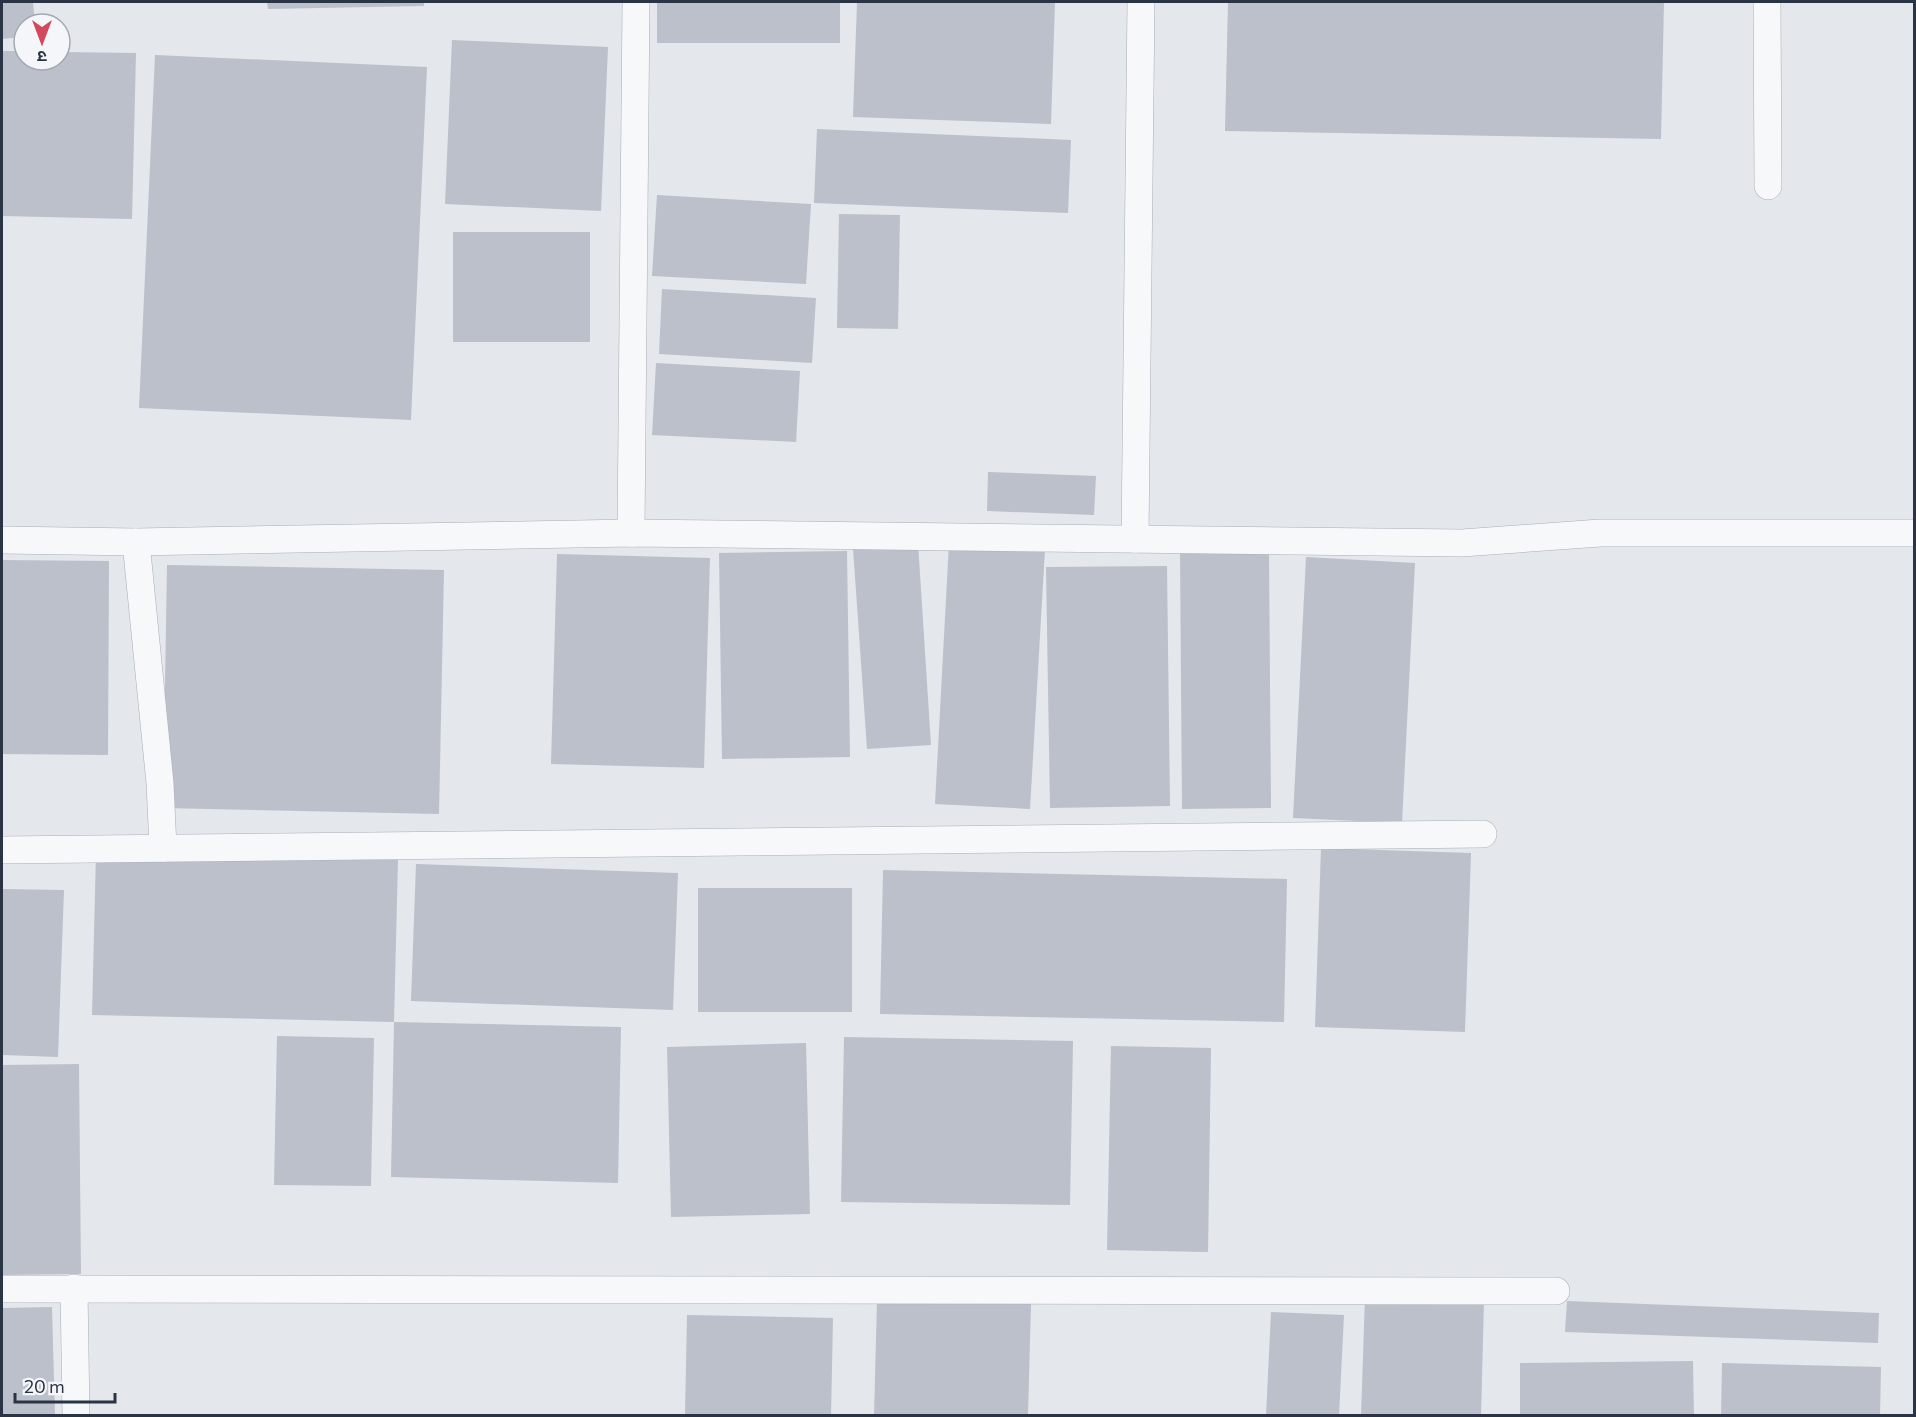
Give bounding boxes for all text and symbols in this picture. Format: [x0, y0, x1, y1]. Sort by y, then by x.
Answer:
north arrow [12, 12, 72, 72]
text: उ [37, 48, 47, 67]
scale bar [15, 1366, 116, 1404]
text: 20 m [24, 1375, 65, 1397]

